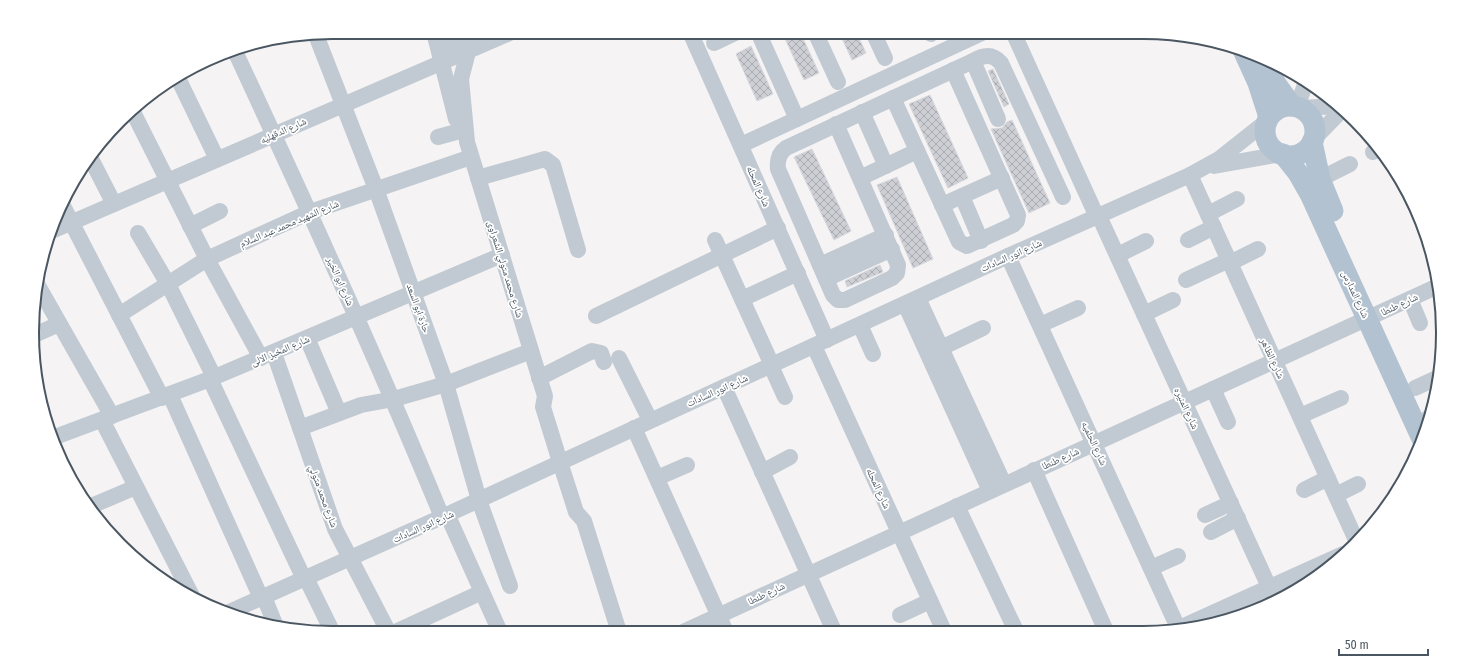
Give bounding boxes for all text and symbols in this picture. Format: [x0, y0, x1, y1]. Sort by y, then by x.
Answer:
street label: شارع الدقهليه [258, 115, 309, 146]
street label: شارع المحله [744, 164, 773, 209]
street label: شارع الشهيد محمد عبد السلام [238, 197, 342, 251]
street label: شارع محمد متولي الشعراوى [483, 219, 526, 320]
street label: شارع انور السادات [979, 237, 1044, 275]
street label: شارع ابو الخير [324, 254, 356, 308]
street label: شارع المدارس [1339, 269, 1372, 320]
street label: حارة ابو السعد [404, 282, 433, 335]
street label: شارع طنطا [1379, 291, 1420, 319]
street label: شارع المخبز الالى [249, 333, 312, 369]
street label: شارع الظاهر [1257, 335, 1287, 381]
street label: شارع انور السادات [685, 372, 750, 410]
street label: شارع المنيره [1171, 386, 1201, 432]
street label: شارع الحلميه [1079, 419, 1110, 468]
street label: شارع طنطا [1040, 445, 1081, 472]
street label: شارع محمد متولي [305, 463, 340, 530]
street label: شارع المحله [863, 466, 893, 511]
street label: شارع انور السادات [391, 508, 456, 546]
street label: شارع طنطا [746, 580, 787, 608]
scale bar [1339, 631, 1428, 657]
text: 50 m [1345, 638, 1369, 652]

